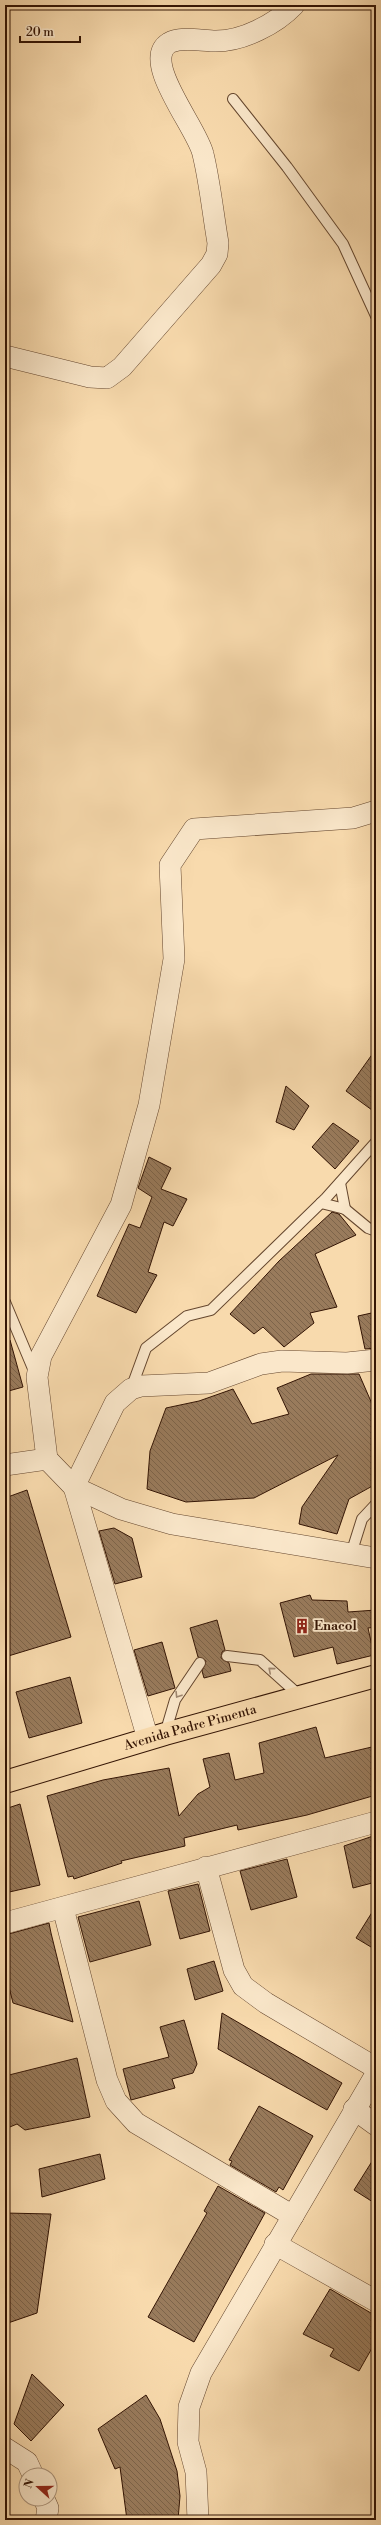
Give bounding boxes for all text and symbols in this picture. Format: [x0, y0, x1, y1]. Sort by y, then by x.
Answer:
scale bar [20, 18, 80, 44]
text: 20 m [26, 25, 54, 40]
building icon: Enacol [293, 1617, 311, 1635]
place label: Enacol [314, 1618, 357, 1634]
one-way arrow [268, 1668, 276, 1675]
one-way arrow [176, 1691, 183, 1698]
street label: Avenida Padre Pimenta [121, 1701, 259, 1754]
north arrow [18, 2467, 58, 2507]
text: N [22, 2477, 38, 2490]

